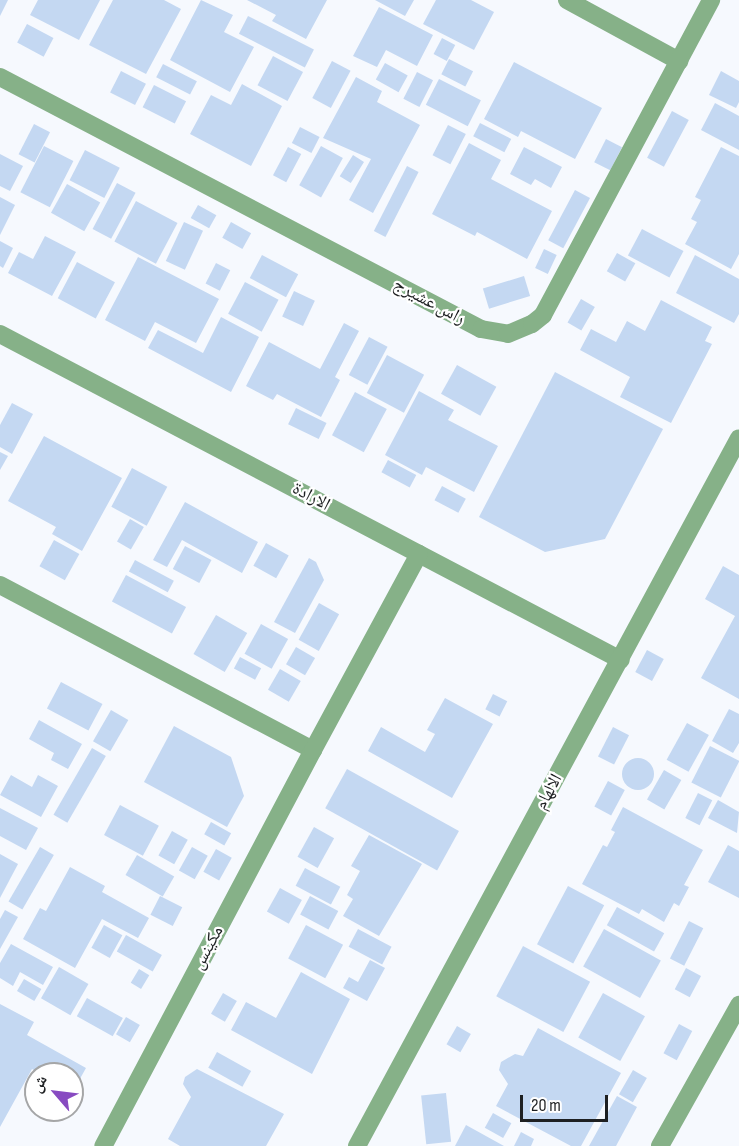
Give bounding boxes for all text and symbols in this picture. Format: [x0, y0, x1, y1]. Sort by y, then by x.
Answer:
street label: راس عشيرج [389, 274, 469, 330]
street label: الارادة [288, 478, 334, 516]
street label: الالهام [530, 770, 568, 814]
street label: مكينس [188, 922, 228, 974]
north arrow [24, 1062, 84, 1122]
text: ش [27, 1072, 52, 1096]
scale bar [523, 1083, 612, 1121]
text: 20 m [531, 1095, 561, 1116]

